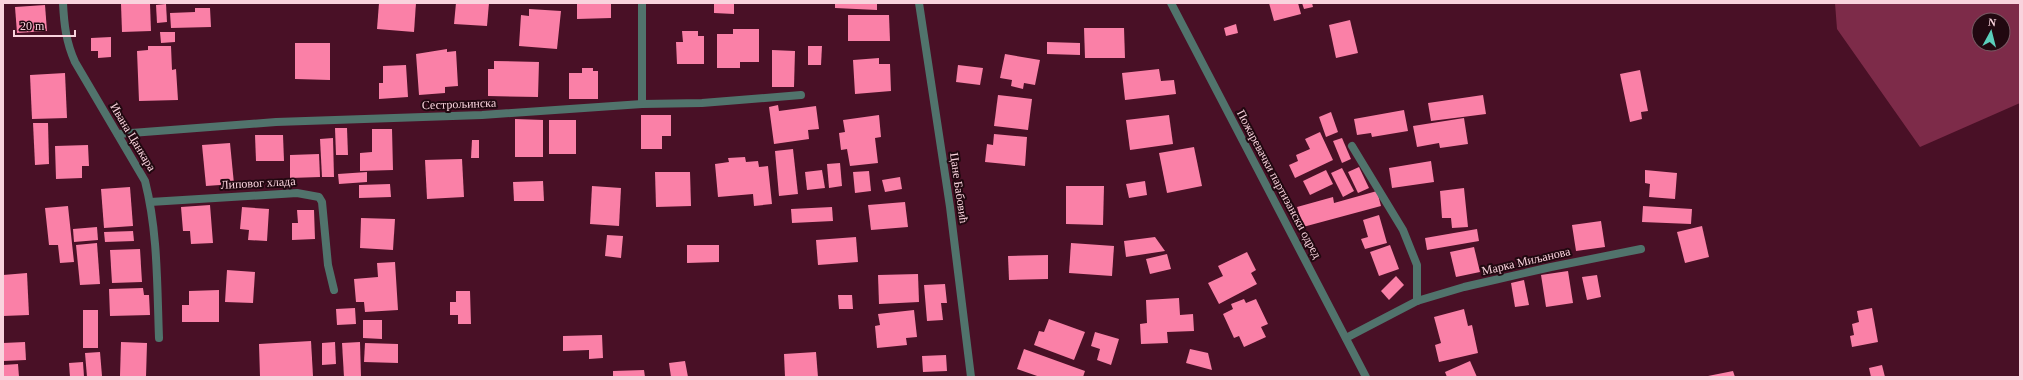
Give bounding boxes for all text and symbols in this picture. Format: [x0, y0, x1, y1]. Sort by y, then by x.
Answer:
scale bar [14, 12, 75, 38]
north arrow [1971, 12, 2011, 52]
text: N [1988, 16, 1997, 29]
text: 20 m [20, 19, 45, 33]
street label: Сестрољинска [422, 96, 497, 112]
street label: Ивана Цанкара [107, 100, 159, 174]
street label: Пожаревачки партизански одред [1234, 107, 1324, 261]
street label: Цане Бабовић [947, 152, 971, 224]
street label: Липовог хлада [220, 174, 297, 192]
street label: Марка Миљанова [1480, 244, 1572, 278]

